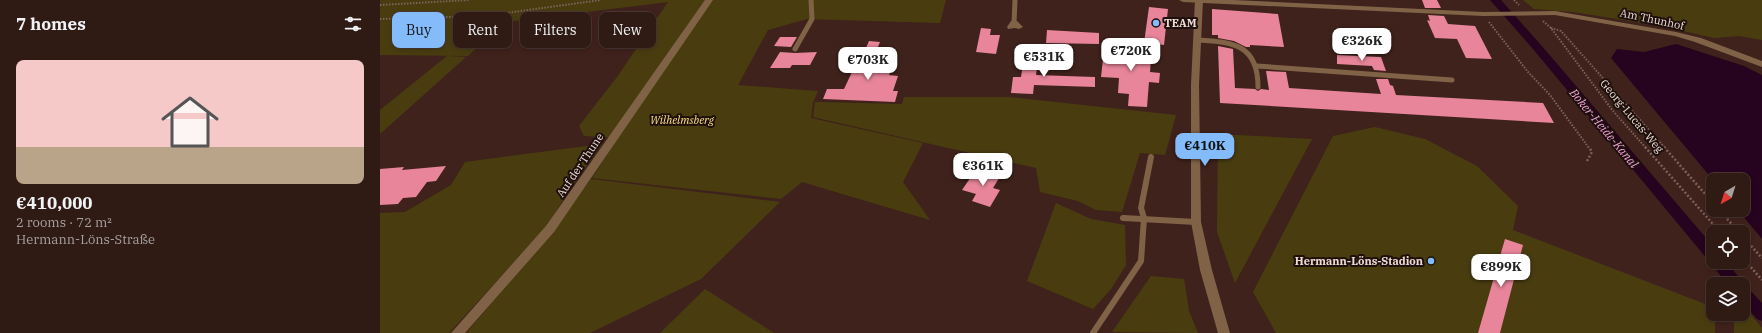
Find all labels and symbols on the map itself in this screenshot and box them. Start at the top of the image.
street label: Am Thunhof [1619,5,1687,33]
place label: TEAM [1164,16,1197,30]
marker: TEAM [1151,18,1161,28]
pin: €326K [1334,28,1390,62]
pin: €720K [1103,38,1159,72]
pin: €531K [1016,44,1072,78]
pin: €703K [840,47,896,81]
street label: Georg-Lucas-Weg [1597,76,1667,156]
water label: Boker-Heide-Kanal [1566,84,1642,171]
park label: Wilhelmsberg [650,113,715,127]
street label: Auf der Thune [553,130,607,200]
pin: €410K [1177,133,1233,167]
pin: €361K [955,153,1011,187]
north arrow [1706,173,1750,217]
place label: Hermann-Löns-Stadion [1295,254,1423,268]
pin: €899K [1473,254,1529,288]
marker: Hermann-Löns-Stadion [1426,256,1436,266]

